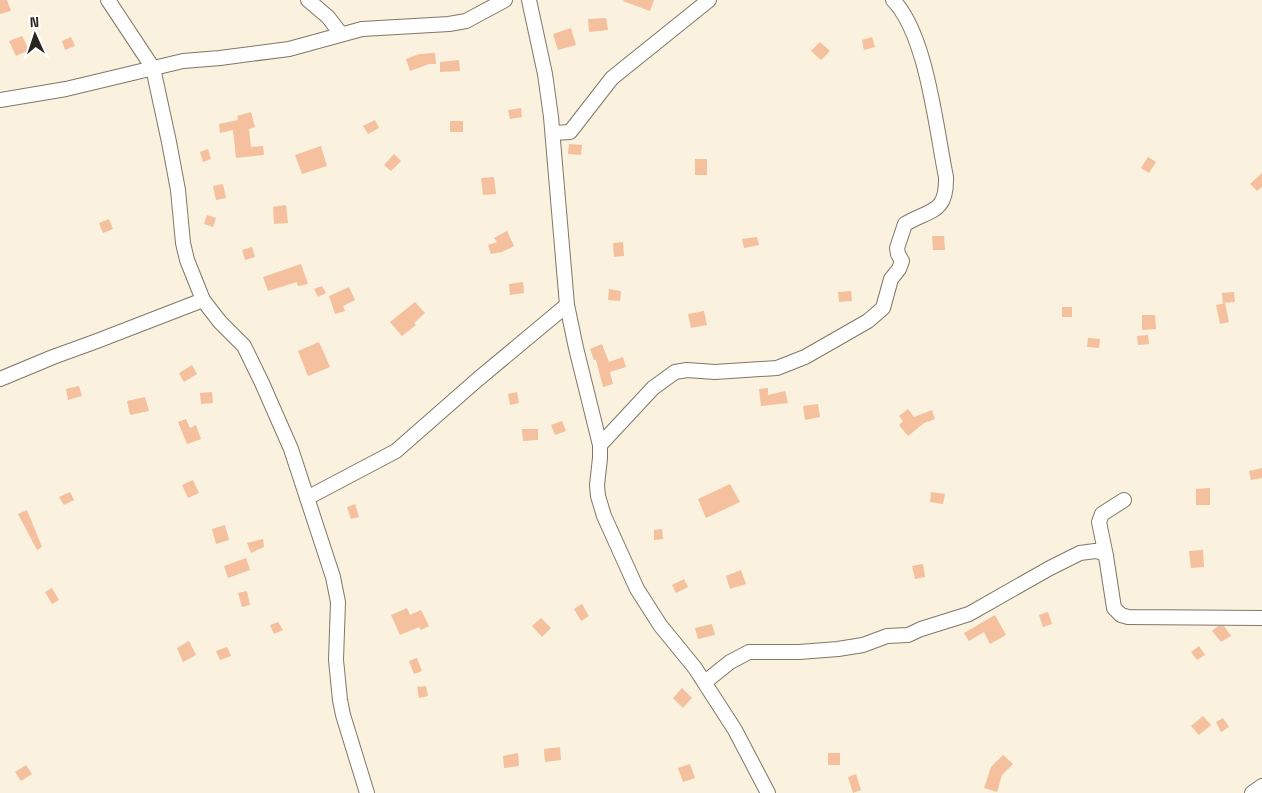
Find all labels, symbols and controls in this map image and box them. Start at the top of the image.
north arrow [10,10,60,60]
text: N [29,13,39,31]

